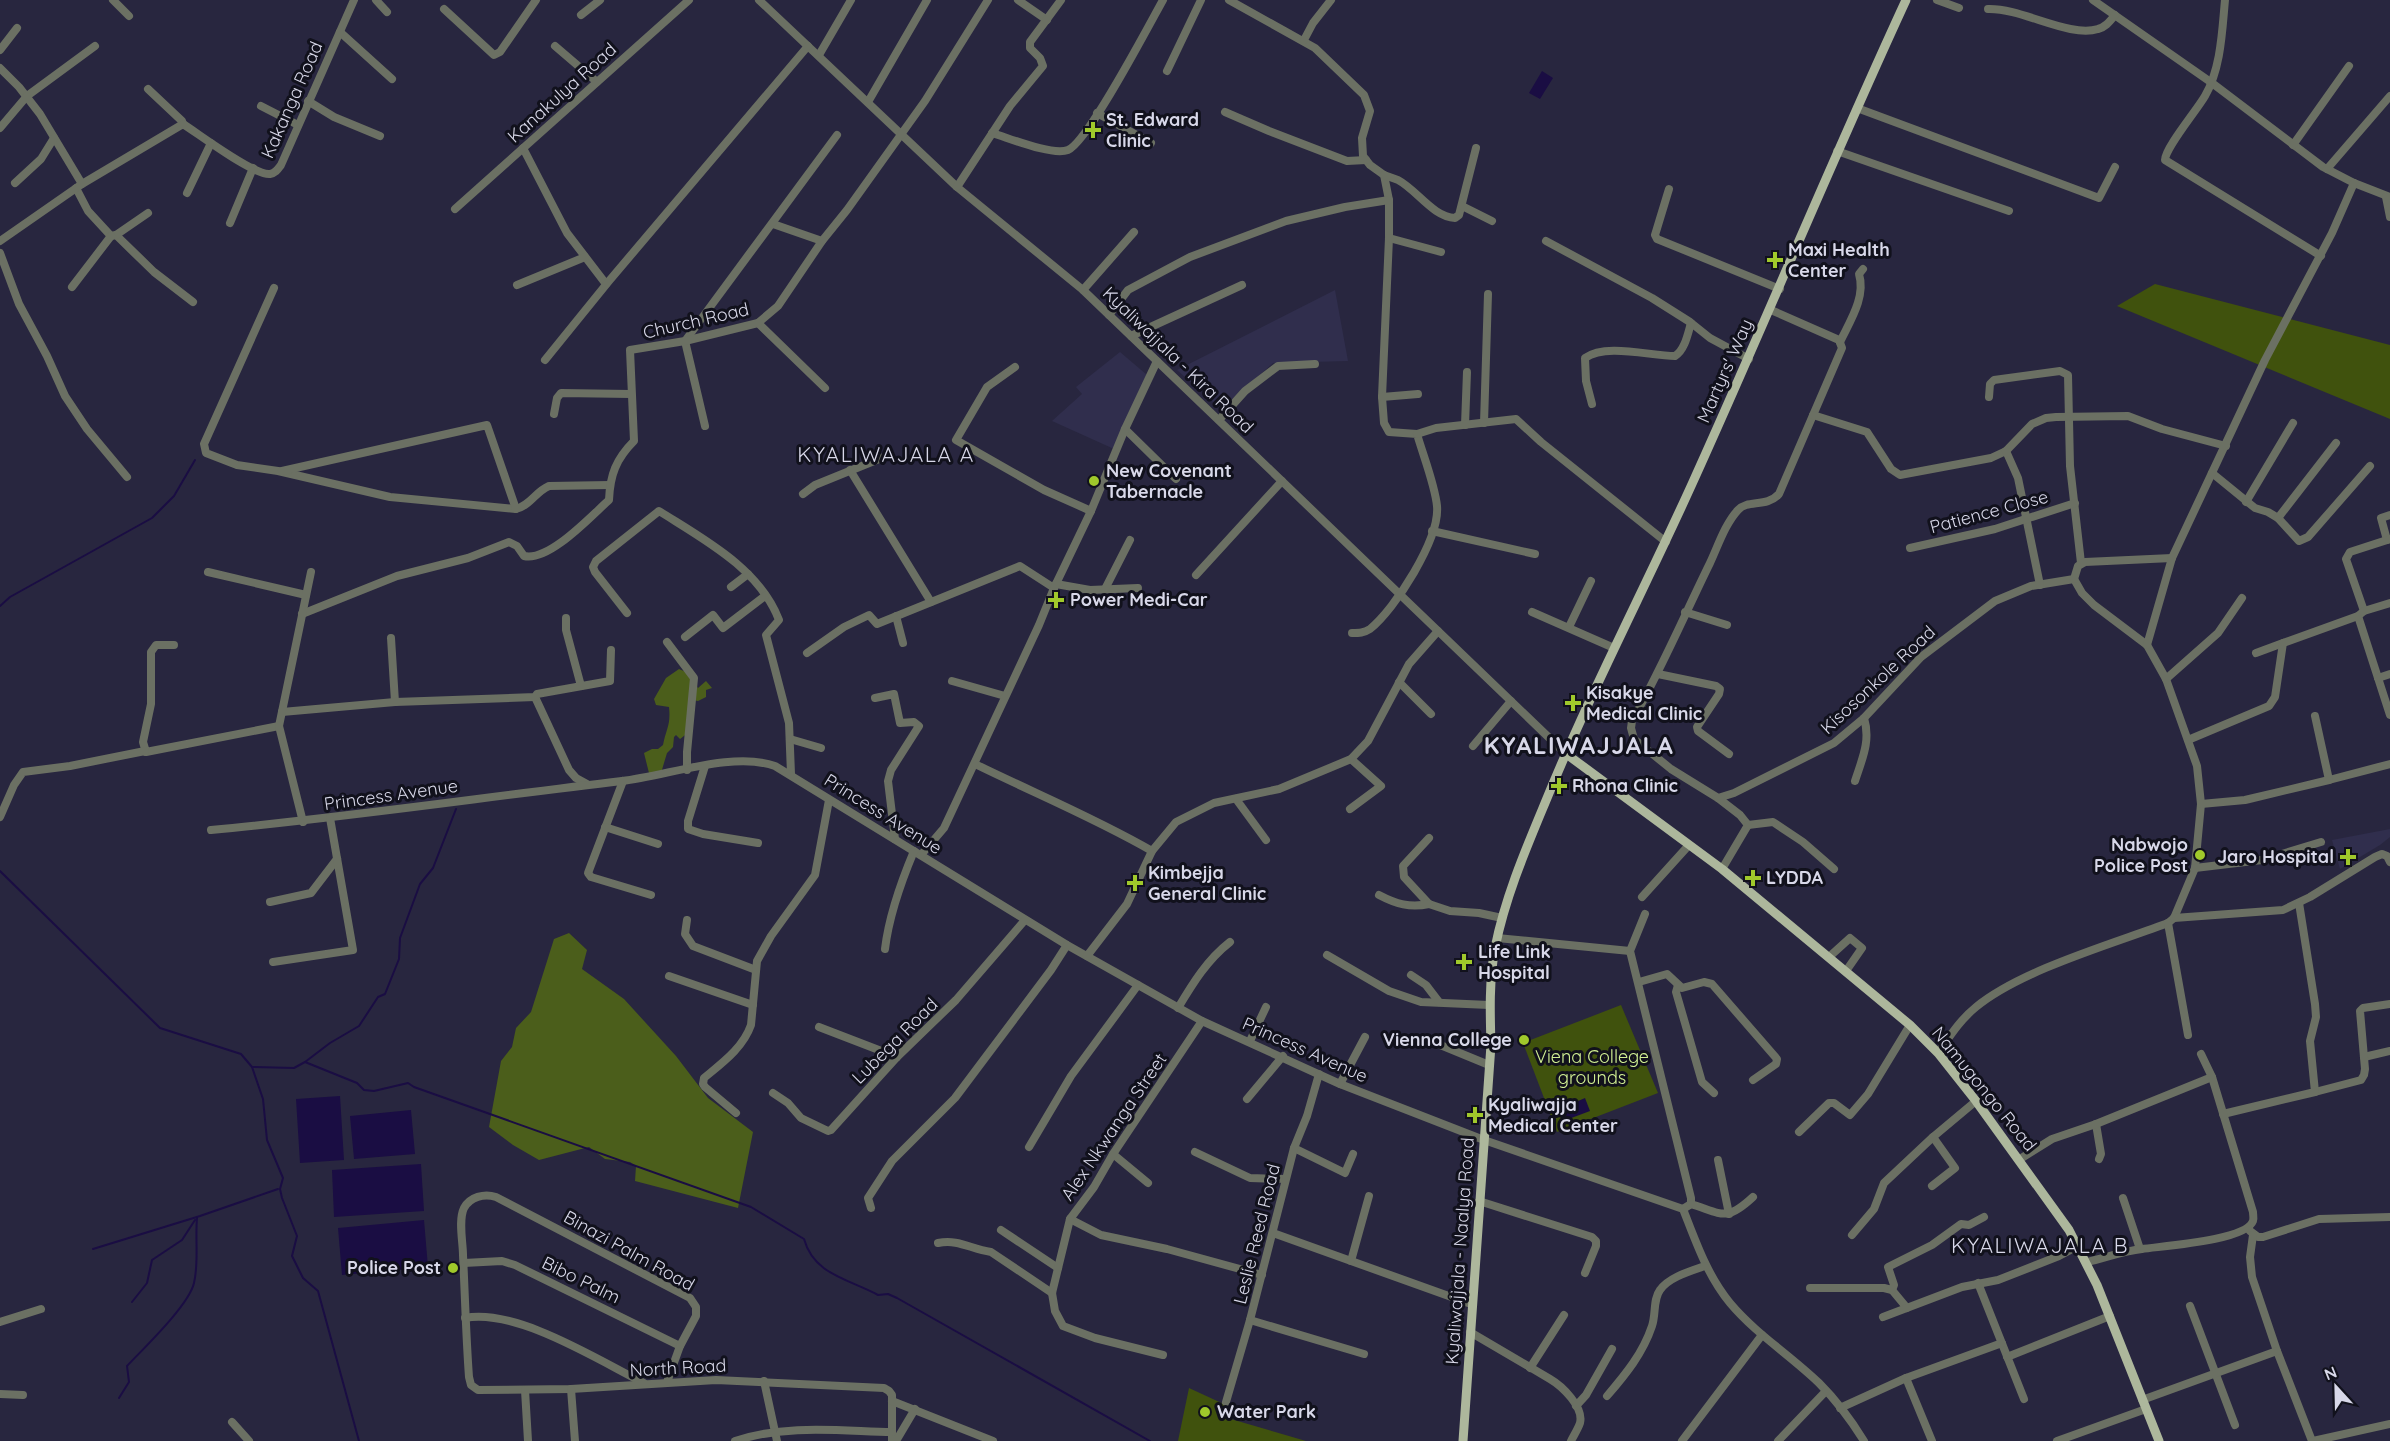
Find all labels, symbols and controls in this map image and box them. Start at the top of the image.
street label: Kakanga Road [256,38,328,162]
street label: Kanakulya Road [502,38,621,148]
place label: St. Edward Clinic [1106,108,1199,152]
marker: St. Edward Clinic [1084,121,1102,139]
place label: Maxi Health Center [1788,238,1890,282]
marker: Maxi Health Center [1766,251,1784,269]
street label: Kyaliwajjala - Kira Road [1098,281,1259,438]
street label: Church Road [641,297,751,344]
street label: Martyrs' Way [1691,315,1758,426]
district label: KYALIWAJALA A [797,441,975,467]
place label: New Covenant Tabernacle [1106,459,1232,503]
marker: New Covenant Tabernacle [1087,474,1101,488]
street label: Patience Close [1927,485,2051,538]
place label: Power Medi-Car [1070,588,1208,611]
marker: Power Medi-Car [1047,591,1065,609]
street label: Kisosonkole Road [1815,620,1940,739]
place label: Kisakye Medical Clinic [1586,681,1702,725]
marker: Kisakye Medical Clinic [1564,694,1582,712]
district label: KYALIWAJJALA [1484,730,1674,760]
street label: Princess Avenue [820,768,947,859]
street label: Princess Avenue [323,774,459,815]
place label: Rhona Clinic [1572,774,1678,797]
marker: Rhona Clinic [1550,777,1568,795]
place label: Nabwojo Police Post [2094,833,2188,877]
place label: Jaro Hospital [2217,845,2334,868]
marker: Nabwojo Police Post [2193,848,2207,862]
marker: Jaro Hospital [2339,848,2357,866]
place label: Kimbejja General Clinic [1148,861,1266,905]
place label: LYDDA [1766,866,1823,889]
marker: LYDDA [1744,869,1762,887]
marker: Kimbejja General Clinic [1126,874,1144,892]
place label: Life Link Hospital [1478,940,1551,984]
marker: Life Link Hospital [1455,953,1473,971]
street label: Lubega Road [847,993,943,1089]
street label: Princess Avenue [1239,1012,1371,1087]
street label: Namugongo Road [1927,1022,2042,1156]
place label: Vienna College [1383,1028,1512,1051]
marker: Vienna College [1517,1033,1531,1047]
park label: Viena College grounds [1535,1045,1649,1089]
street label: Alex Nkwanga Street [1056,1049,1172,1205]
place label: Kyaliwajja Medical Center [1488,1093,1618,1137]
marker: Kyaliwajja Medical Center [1466,1106,1484,1124]
street label: Kyaliwajjala - Naalya Road [1440,1137,1479,1365]
street label: Leslie Reed Road [1228,1161,1285,1307]
street label: Binazi Palm Road [560,1205,699,1296]
district label: KYALIWAJALA B [1951,1232,2129,1258]
street label: Bibo Palm [538,1251,624,1308]
place label: Police Post [347,1256,441,1279]
marker: Police Post [446,1261,460,1275]
street label: North Road [629,1353,727,1382]
north arrow [2306,1357,2366,1417]
text: N [2321,1362,2340,1385]
place label: Water Park [1217,1400,1316,1423]
marker: Water Park [1198,1405,1212,1419]

